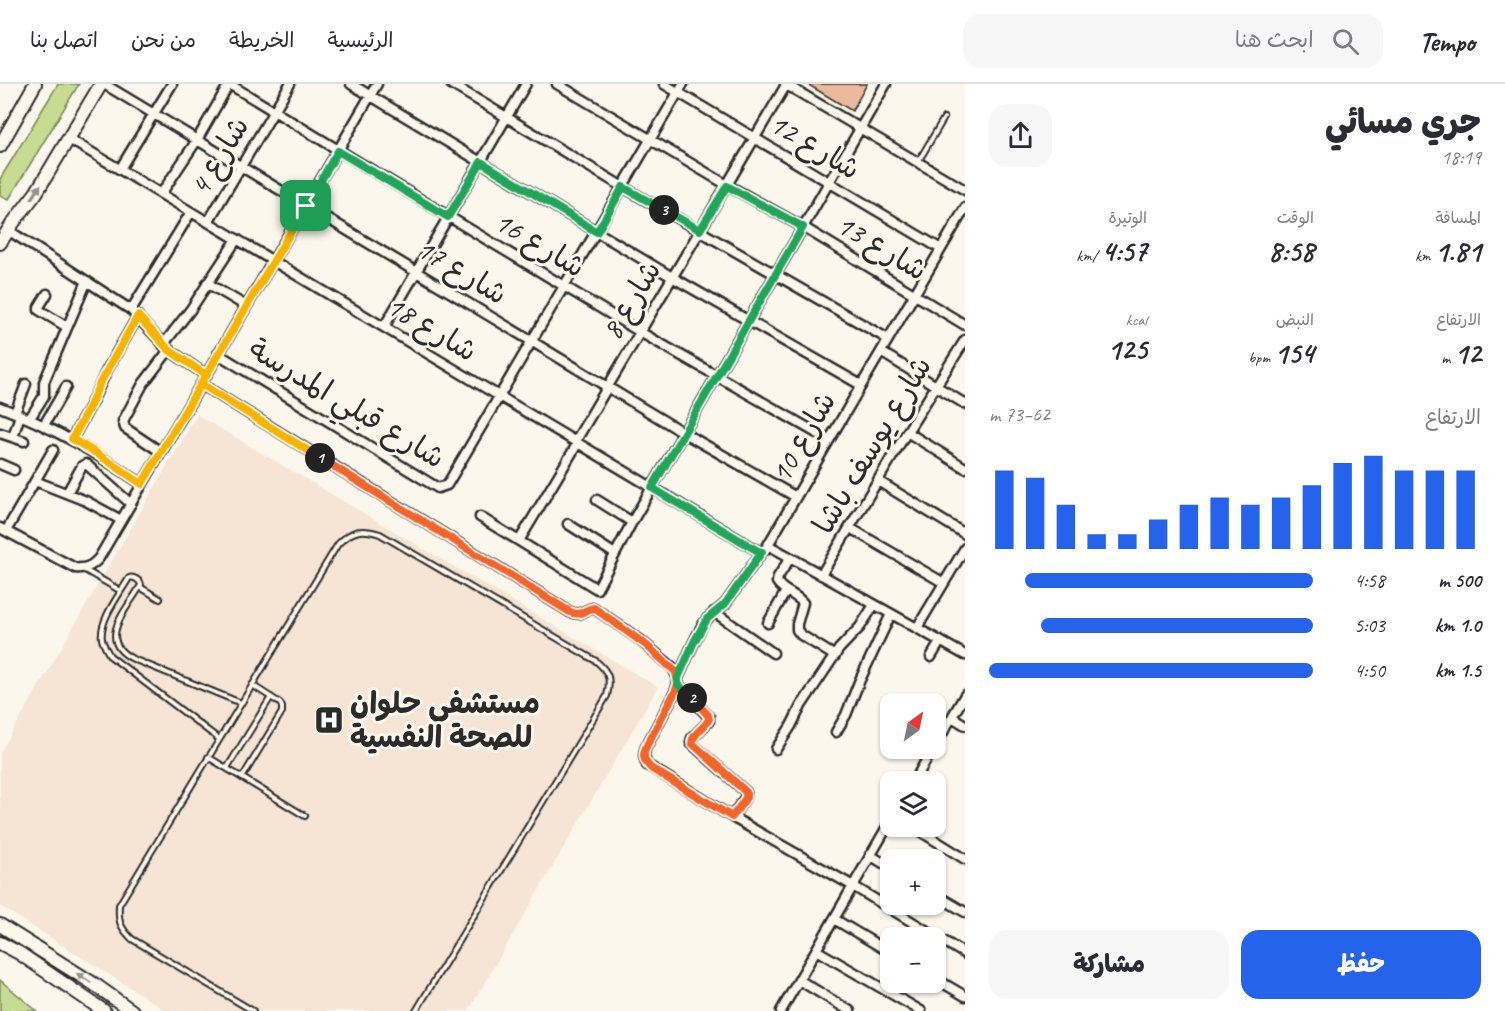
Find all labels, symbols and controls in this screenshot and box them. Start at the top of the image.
search box [963,14,1383,68]
text: Tempo [1419,24,1475,59]
icon: search [1329,25,1362,58]
text: ابحث هنا [1235,26,1314,54]
text: اتصل بنا [30,27,98,53]
text: من نحن [131,27,196,53]
text: الخريطة [229,27,295,53]
text: الرئيسية [328,27,393,53]
text: جري مسائي [1325,101,1481,143]
street label: شارع 12 [762,104,867,190]
button: share [989,104,1052,167]
street label: شارع 4 [181,109,259,204]
text: 18:19 [1441,145,1481,170]
pin [280,180,331,231]
one-way arrow [31,184,42,200]
icon: arrive [289,189,322,222]
pin: 3 [649,195,679,225]
text: 3 [660,200,668,220]
street label: شارع 16 [487,202,592,288]
street label: شارع 13 [829,205,934,291]
text: الوتيرة [1108,208,1147,228]
text: الوقت [1277,208,1314,228]
text: المسافة [1435,208,1481,228]
street label: شارع 17 [409,229,514,315]
text: 4:57 [1101,232,1147,270]
text: 8:58 [1268,232,1314,270]
text: 1.81 [1435,232,1481,270]
text: /km [1076,246,1101,266]
text: km [1415,246,1435,266]
street label: شارع 8 [593,253,671,348]
street label: شارع 18 [379,286,484,372]
text: kcal [1126,310,1147,330]
text: النبض [1276,310,1314,330]
text: الارتفاع [1436,310,1481,330]
street label: شارع قبلي المدرسة [238,329,452,483]
text: 125 [1107,330,1147,368]
text: 154 [1274,334,1314,372]
text: 12 [1454,334,1481,372]
text: bpm [1248,348,1274,368]
text: m [1441,348,1454,368]
street label: شارع يوسف باشا [804,349,942,542]
street label: شارع 10 [762,385,846,490]
text: 62–73 m [989,402,1050,427]
text: الارتفاع [1425,405,1481,430]
pin: 1 [305,443,335,473]
text: 1 [316,448,324,468]
text: 4:58 [1354,568,1385,593]
text: 500 m [1438,568,1481,593]
text: 5:03 [1354,613,1385,638]
text: 1.0 km [1434,613,1481,638]
text: 4:50 [1354,658,1385,683]
text: 1.5 km [1435,658,1481,683]
pin: 2 [677,683,707,713]
place label: مستشفي حلوان للصحة النفسية [350,684,540,756]
text: 2 [688,688,696,708]
north arrow [880,693,946,759]
map controls [880,693,946,993]
hospital icon: مستشفي حلوان للصحة النفسية [313,704,345,736]
button: layers [880,771,946,837]
button: + [880,849,946,915]
button: − [880,927,946,993]
button: مشاركة [989,930,1229,999]
button: حفظ [1241,930,1481,999]
one-way arrow [76,972,92,983]

